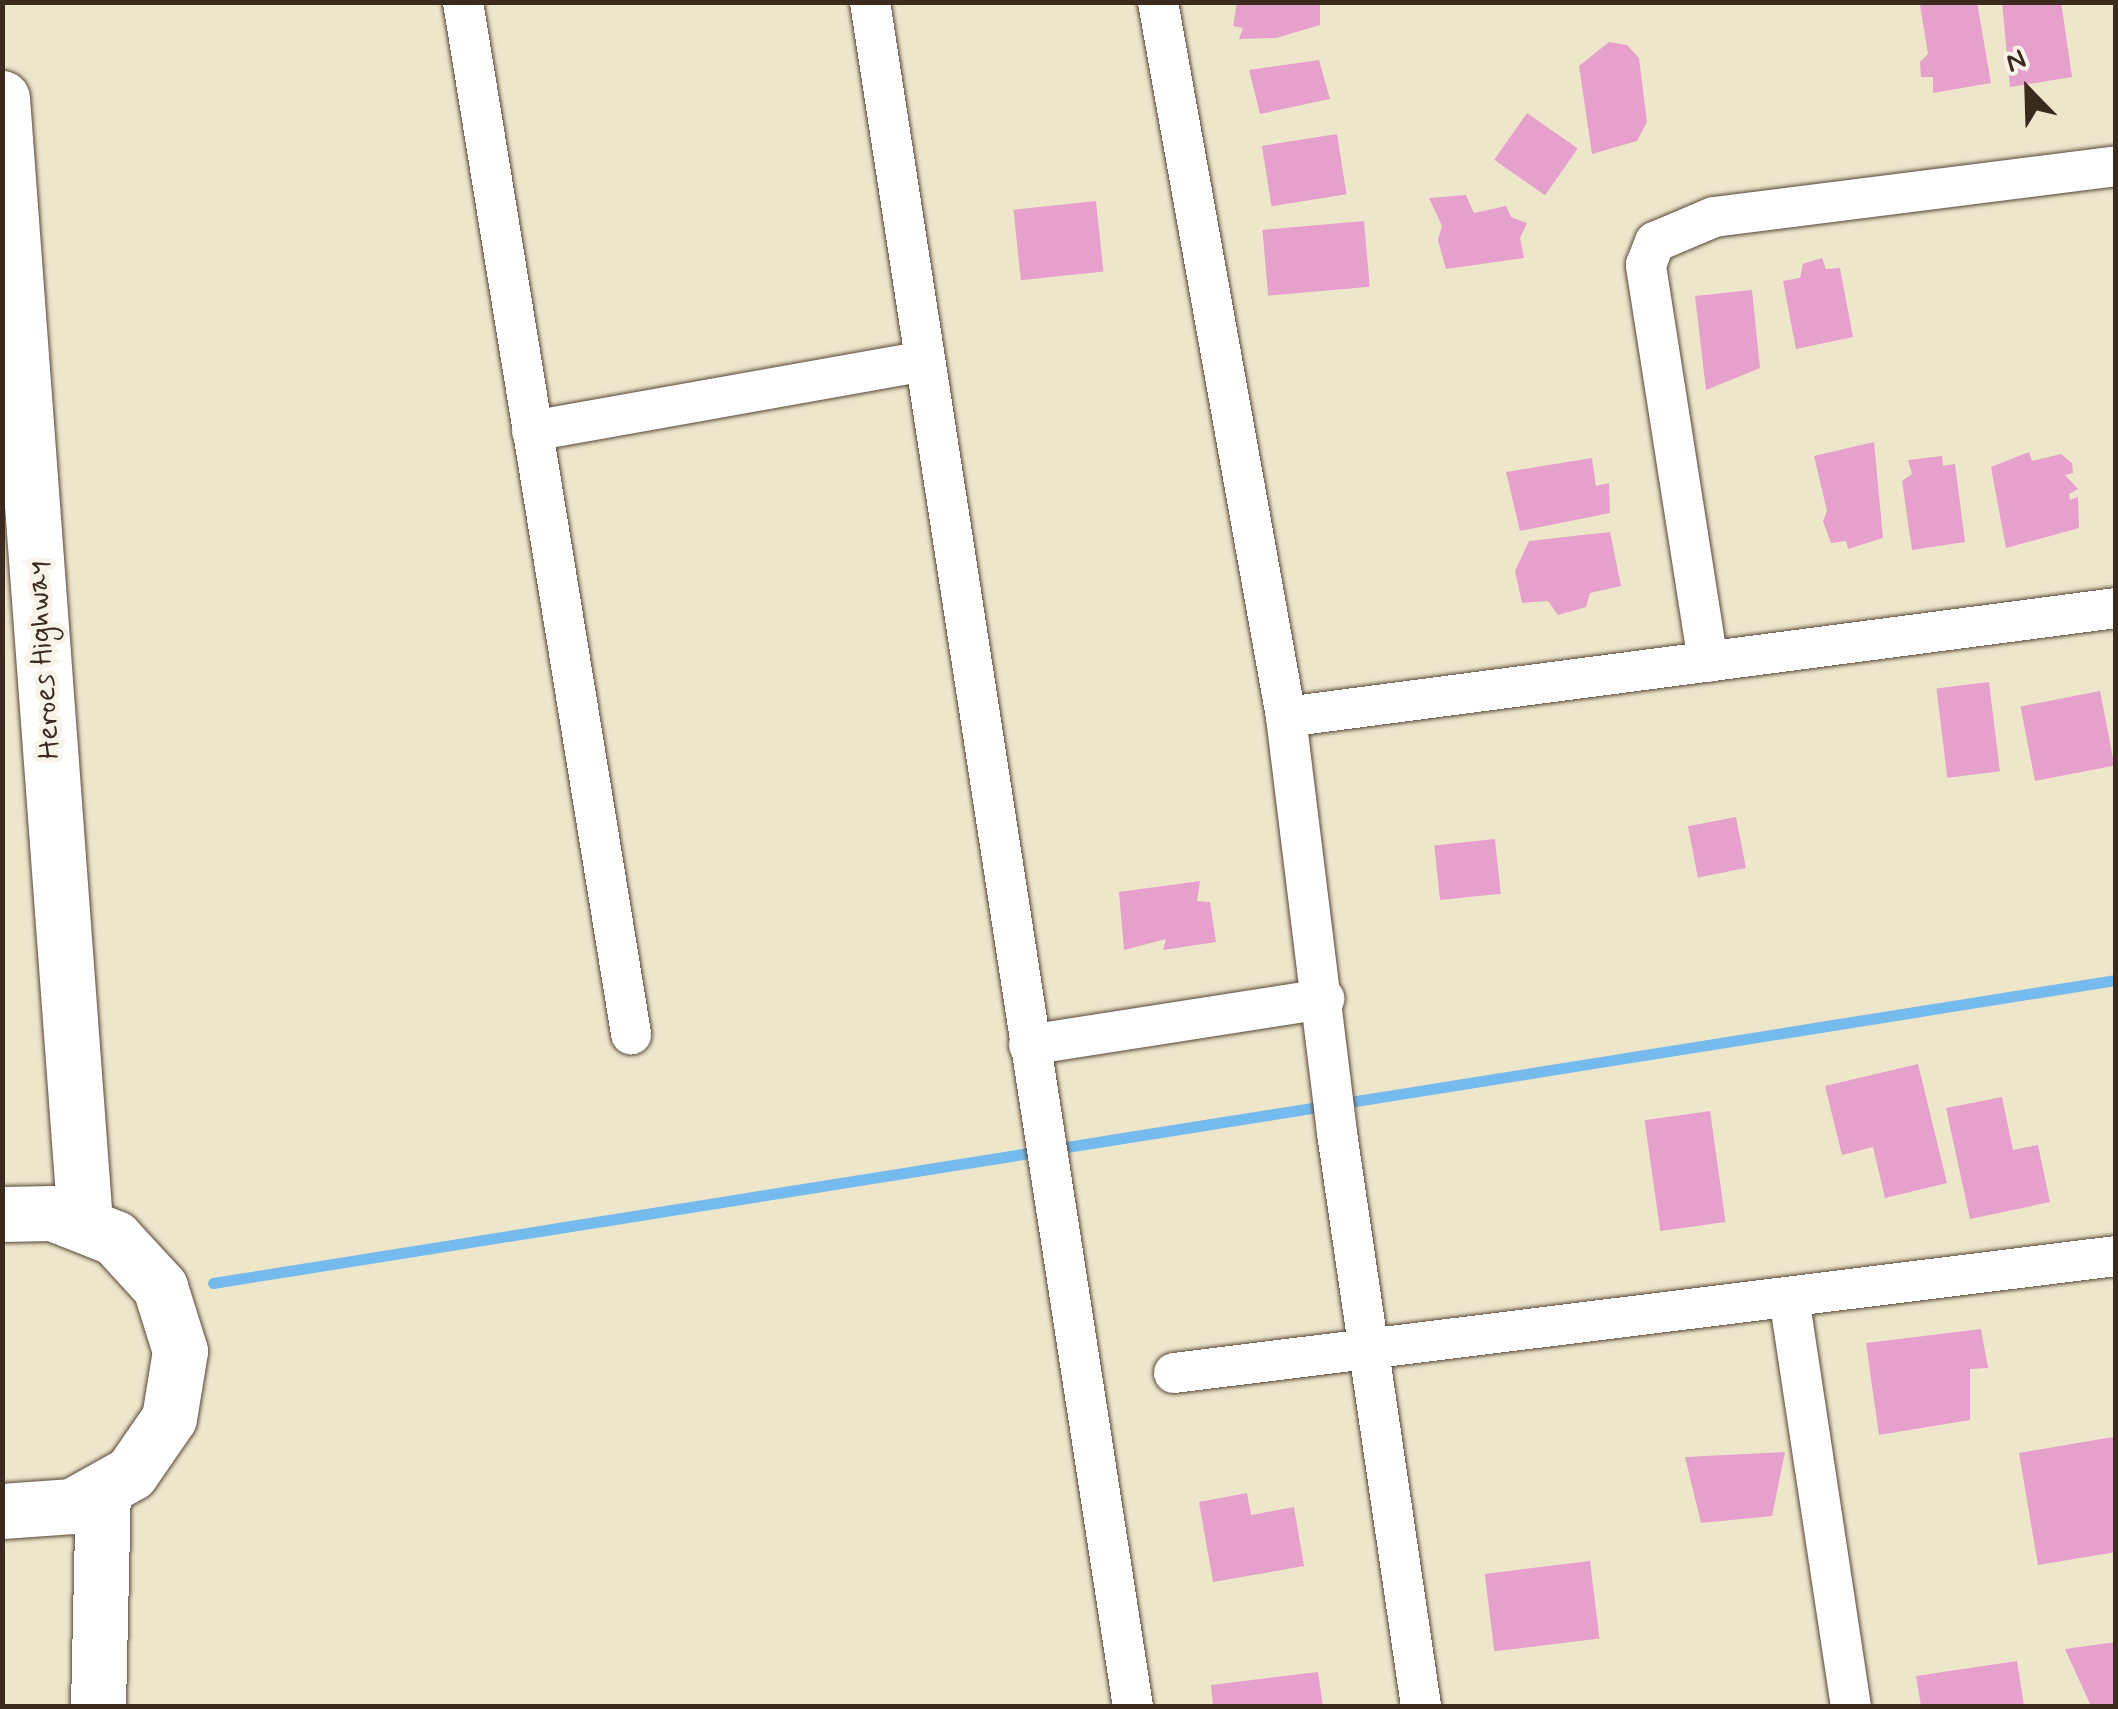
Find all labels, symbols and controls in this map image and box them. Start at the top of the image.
north arrow [1978,40,2078,140]
text: N [2000,41,2032,83]
street label: Heroes Highway [19,560,69,760]

